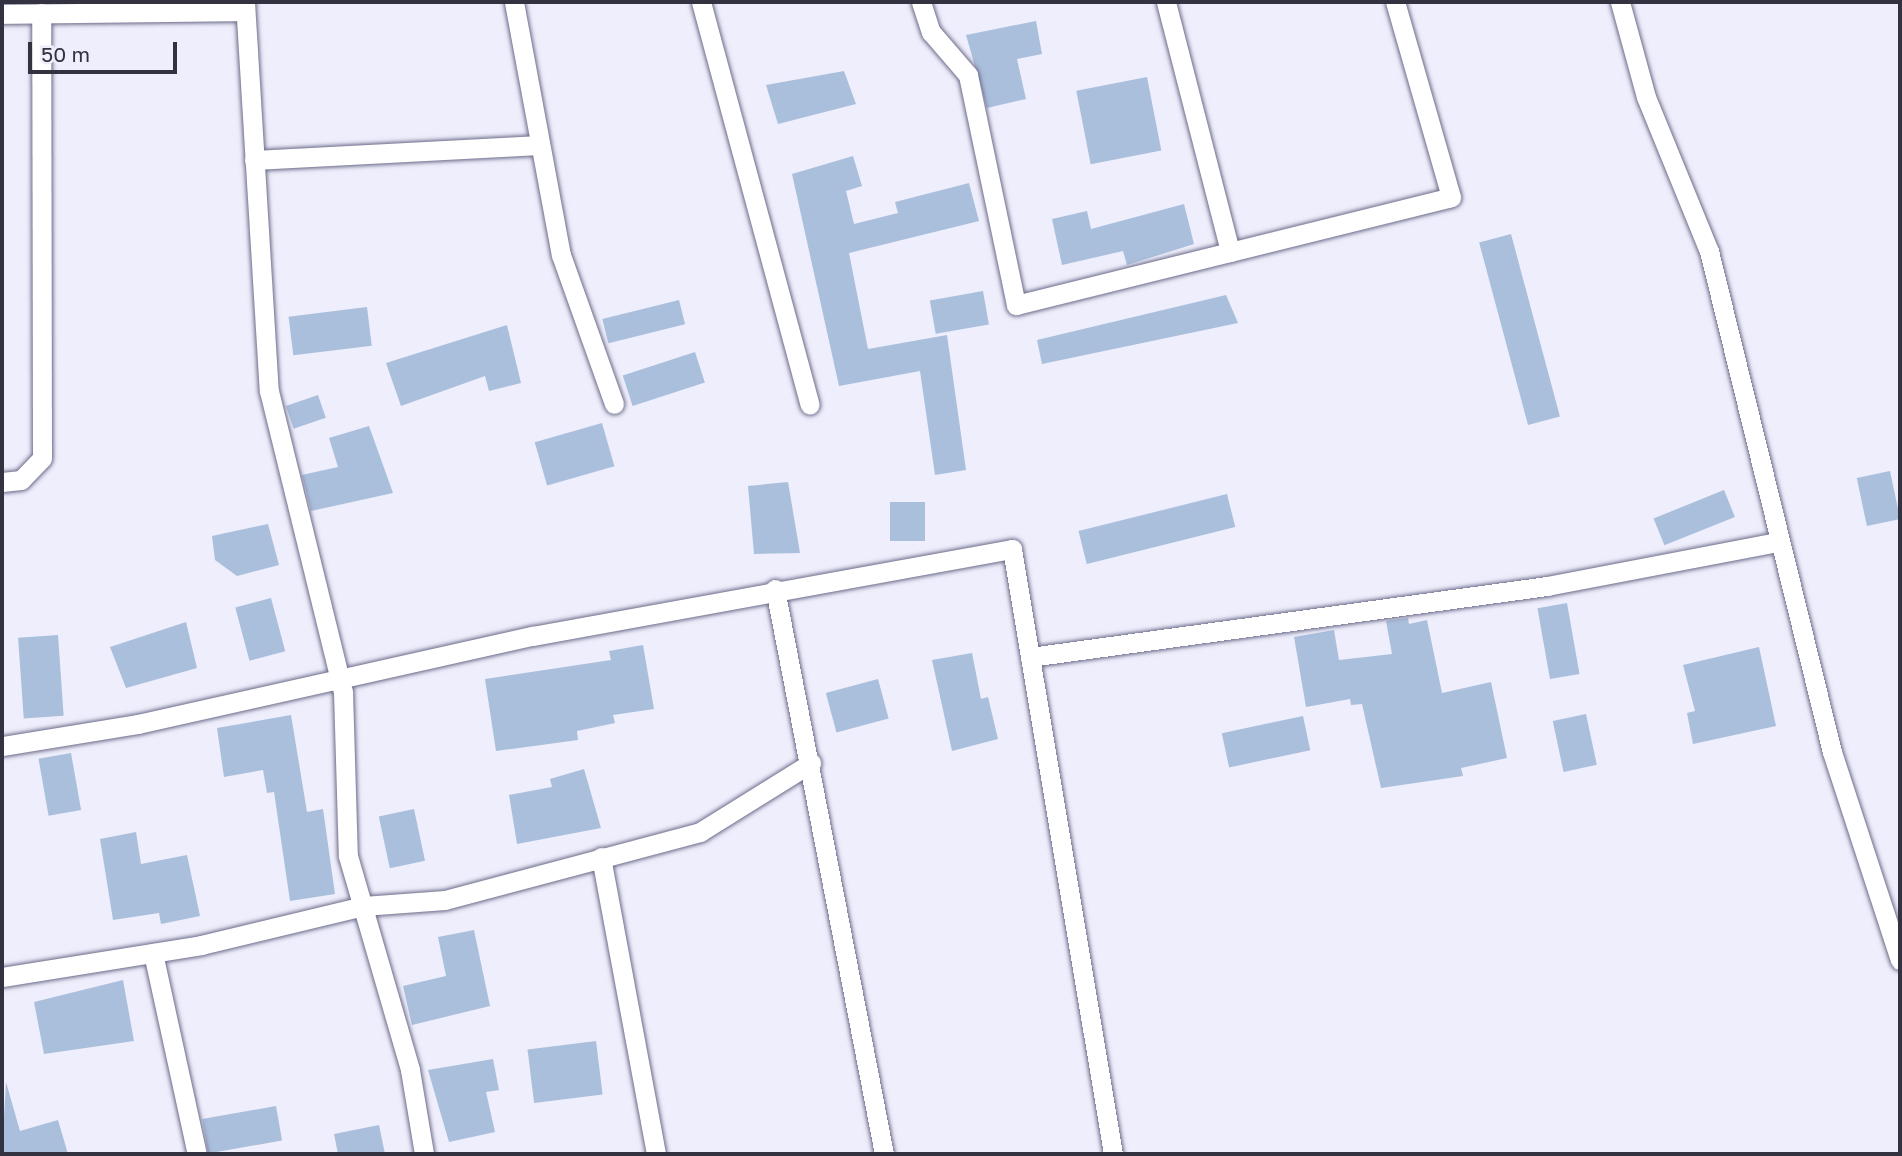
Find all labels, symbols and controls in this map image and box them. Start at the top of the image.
scale bar [32,28,180,72]
text: 50 m [41,41,90,67]

